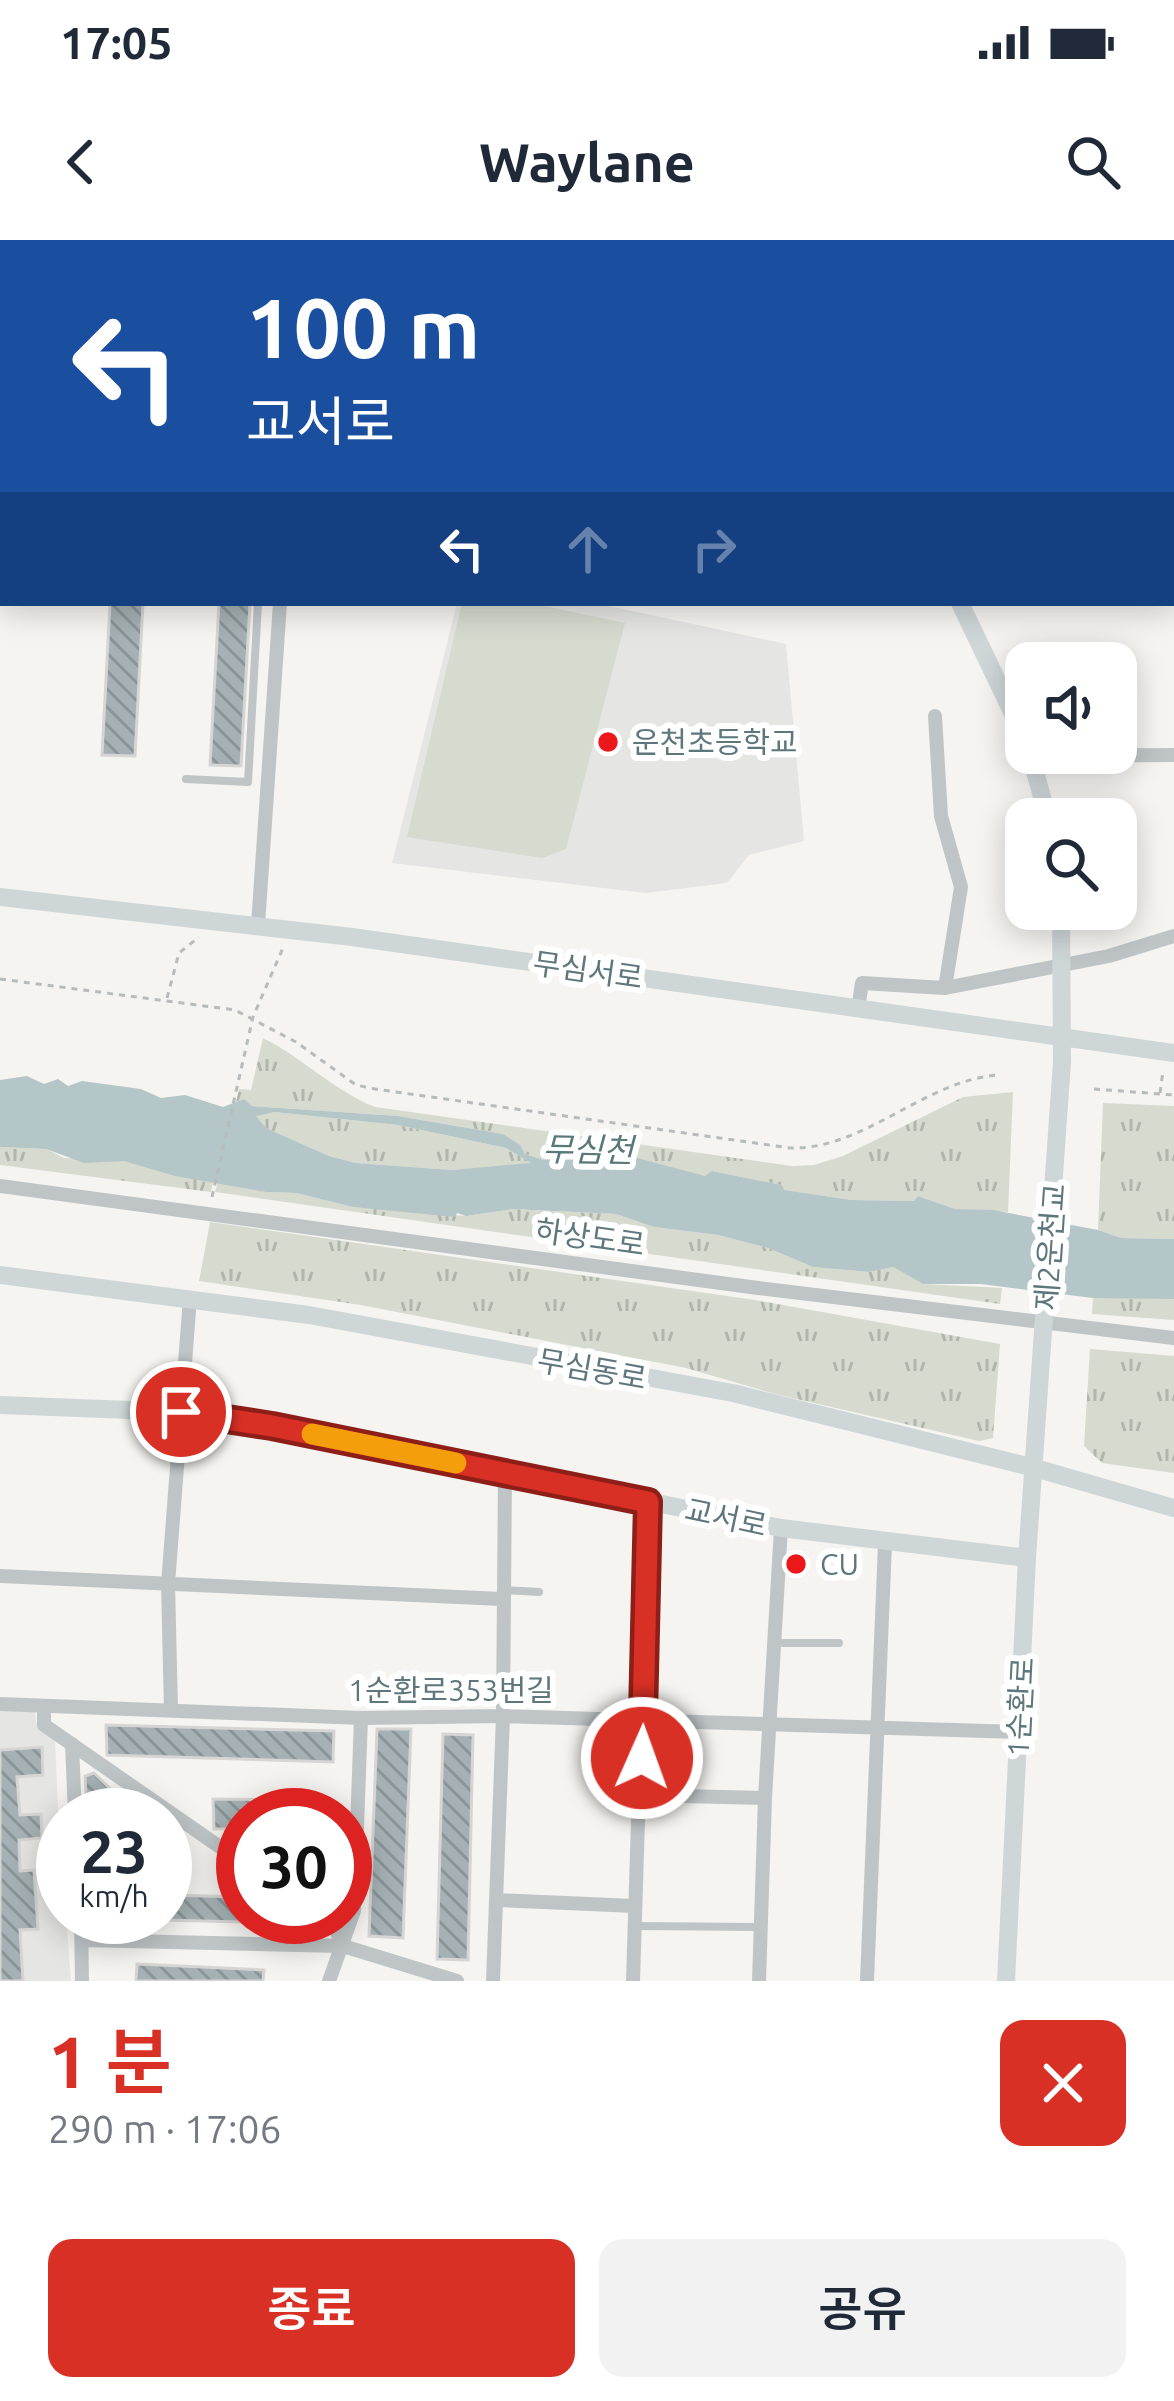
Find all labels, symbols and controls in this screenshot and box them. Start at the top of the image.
text: 17:05 [60,17,173,68]
icon: back [48,129,114,195]
icon: search [1060,129,1126,195]
text: Waylane [479,132,695,192]
text: 100 m [246,280,480,374]
icon: left [48,288,204,444]
text: 교서로 [246,391,395,451]
icon: left [429,516,495,582]
icon: ahead [555,516,621,582]
icon: right [681,516,747,582]
map controls [1005,642,1137,930]
button: sound [1005,642,1137,774]
place label: 운천초등학교 [632,725,798,759]
marker: 운천초등학교 [595,729,621,755]
button: search [1005,798,1137,930]
street label: 무심서로 [531,945,645,995]
water label: 무심천 [542,1130,637,1168]
street label: 제2운천교 [1029,1182,1071,1312]
street label: 하상도로 [533,1212,647,1262]
street label: 무심동로 [535,1343,649,1395]
pin [130,1361,232,1463]
icon: arrive [148,1379,214,1445]
street label: 교서로 [682,1492,770,1542]
place label: CU [820,1547,859,1581]
marker: CU [783,1551,809,1577]
street label: 1순환로 [1000,1656,1040,1758]
street label: 1순환로353번길 [348,1673,554,1707]
position arrow [579,1695,705,1821]
speed limit sign: 30 [216,1788,372,1944]
text: 23 [80,1817,148,1884]
text: km/h [79,1879,149,1913]
button: close [1000,2020,1126,2146]
text: 1 분 [48,2021,172,2102]
text: 290 m · 17:06 [48,2107,282,2150]
button: 종료 [48,2239,575,2377]
button: 공유 [599,2239,1126,2377]

